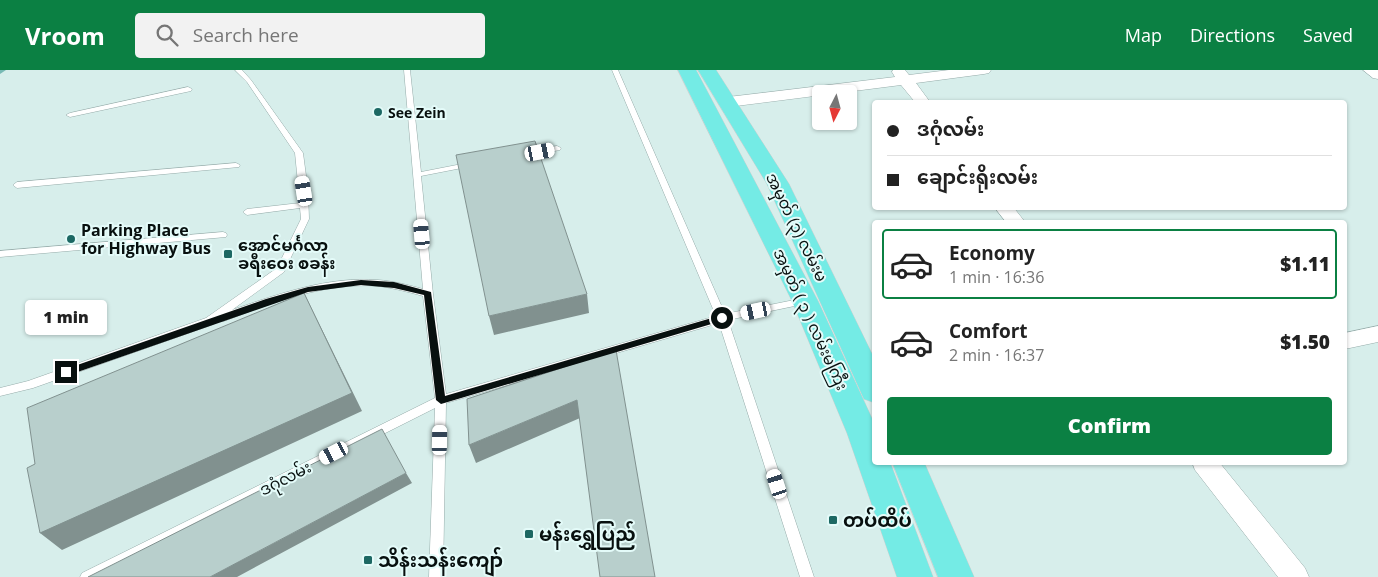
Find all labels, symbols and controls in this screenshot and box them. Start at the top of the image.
search box [135,13,485,58]
text: Vroom [25,19,105,52]
icon: search [153,21,181,49]
text: Search here [193,22,299,48]
text: Map [1125,23,1162,47]
text: Directions [1190,23,1275,47]
text: Saved [1303,23,1353,47]
north arrow [812,85,858,130]
map controls [812,85,857,130]
place label: See Zein [388,103,446,122]
marker: See Zein [372,106,384,118]
text: ဒဂုံလမ်း [917,116,984,142]
car [523,142,556,162]
text: ချောင်းရိုးလမ်း [917,164,1038,190]
street label: အမှတ် (၃) လမ်းမ [757,169,833,287]
car [294,175,313,207]
car [413,218,430,250]
place label: Parking Place for Highway Bus [81,219,211,259]
marker: Parking Place for Highway Bus [65,233,77,245]
place label: အောင်မင်္ဂလာ ခရီးဝေး စခန်း [238,234,336,277]
text: Economy [949,240,1035,266]
icon: car [889,242,934,287]
street label: အမှတ် ( ၃ ) လမ်းမကြီး [765,244,854,395]
marker: အောင်မင်္ဂလာ ခရီးဝေး စခန်း [222,248,234,260]
text: $1.11 [1280,251,1330,277]
text: 1 min · 16:36 [949,266,1044,288]
callout: 1 min [25,300,107,334]
car [739,301,772,321]
text: 1 min [43,306,89,328]
route start [711,307,733,329]
text: Comfort [949,318,1028,344]
icon: car [889,320,934,365]
text: $1.50 [1280,329,1330,355]
text: 2 min · 16:37 [949,344,1044,366]
route end [55,361,77,383]
button: Confirm [887,397,1332,455]
car [432,425,447,455]
car [317,440,350,466]
street label: ဒဂုံလမ်း [255,456,316,504]
car [765,467,788,501]
place label: တပ်ထိပ် [843,507,912,533]
marker: တပ်ထိပ် [827,514,839,526]
place label: မန်းရွှေပြည် [539,521,636,550]
marker: မန်းရွှေပြည် [523,528,535,540]
place label: သိန်းသန်းကျော် [378,547,503,577]
marker: သိန်းသန်းကျော် [362,554,374,566]

